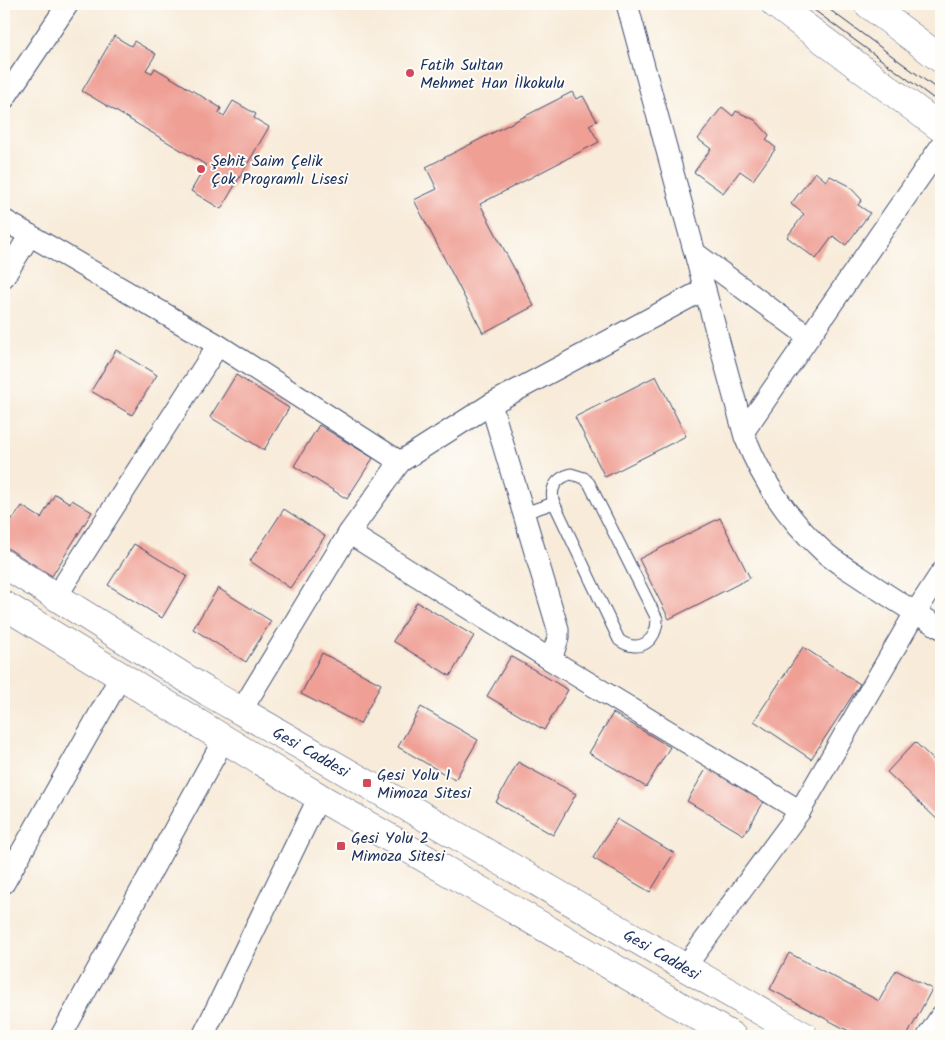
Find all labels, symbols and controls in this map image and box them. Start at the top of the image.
place label: Fatih Sultan Mehmet Han İlkokulu [420,53,565,96]
marker: Fatih Sultan Mehmet Han İlkokulu [404,67,416,79]
place label: Şehit Saim Çelik Çok Programlı Lisesi [211,149,349,192]
marker: Şehit Saim Çelik Çok Programlı Lisesi [195,163,207,175]
street label: Gesi Caddesi [267,721,355,786]
place label: Gesi Yolu 1 Mimoza Sitesi [377,763,472,806]
marker: Gesi Yolu 1 Mimoza Sitesi [361,777,373,789]
place label: Gesi Yolu 2 Mimoza Sitesi [351,826,446,869]
marker: Gesi Yolu 2 Mimoza Sitesi [335,840,347,852]
street label: Gesi Caddesi [618,923,705,988]

